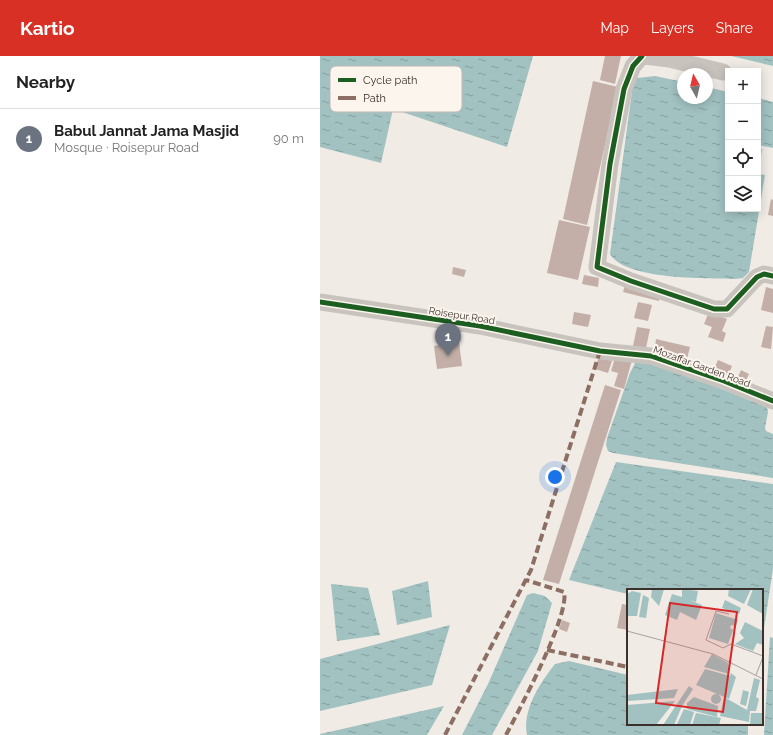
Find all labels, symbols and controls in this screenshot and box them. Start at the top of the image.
text: Kartio [20,17,75,39]
text: Map [601,20,629,36]
text: Layers [651,20,694,36]
text: Share [716,20,753,36]
legend [330,66,462,112]
north arrow [677,68,713,104]
map controls [725,68,761,212]
button: + [725,68,761,104]
text: Nearby [16,72,75,92]
text: Cycle path [363,74,417,87]
text: Path [363,92,386,105]
button: − [725,104,761,140]
text: Babul Jannat Jama Masjid [54,122,239,140]
text: 1 [26,131,32,146]
text: 90 m [273,131,304,146]
text: Mosque · Roisepur Road [54,140,199,155]
button: locate [725,140,761,176]
button: layers [725,176,761,212]
street label: Roisepur Road [428,305,496,326]
pin: 1 [435,323,461,356]
street label: Mozaffar Garden Road [652,344,752,389]
your location [545,467,565,487]
inset map [627,589,763,725]

